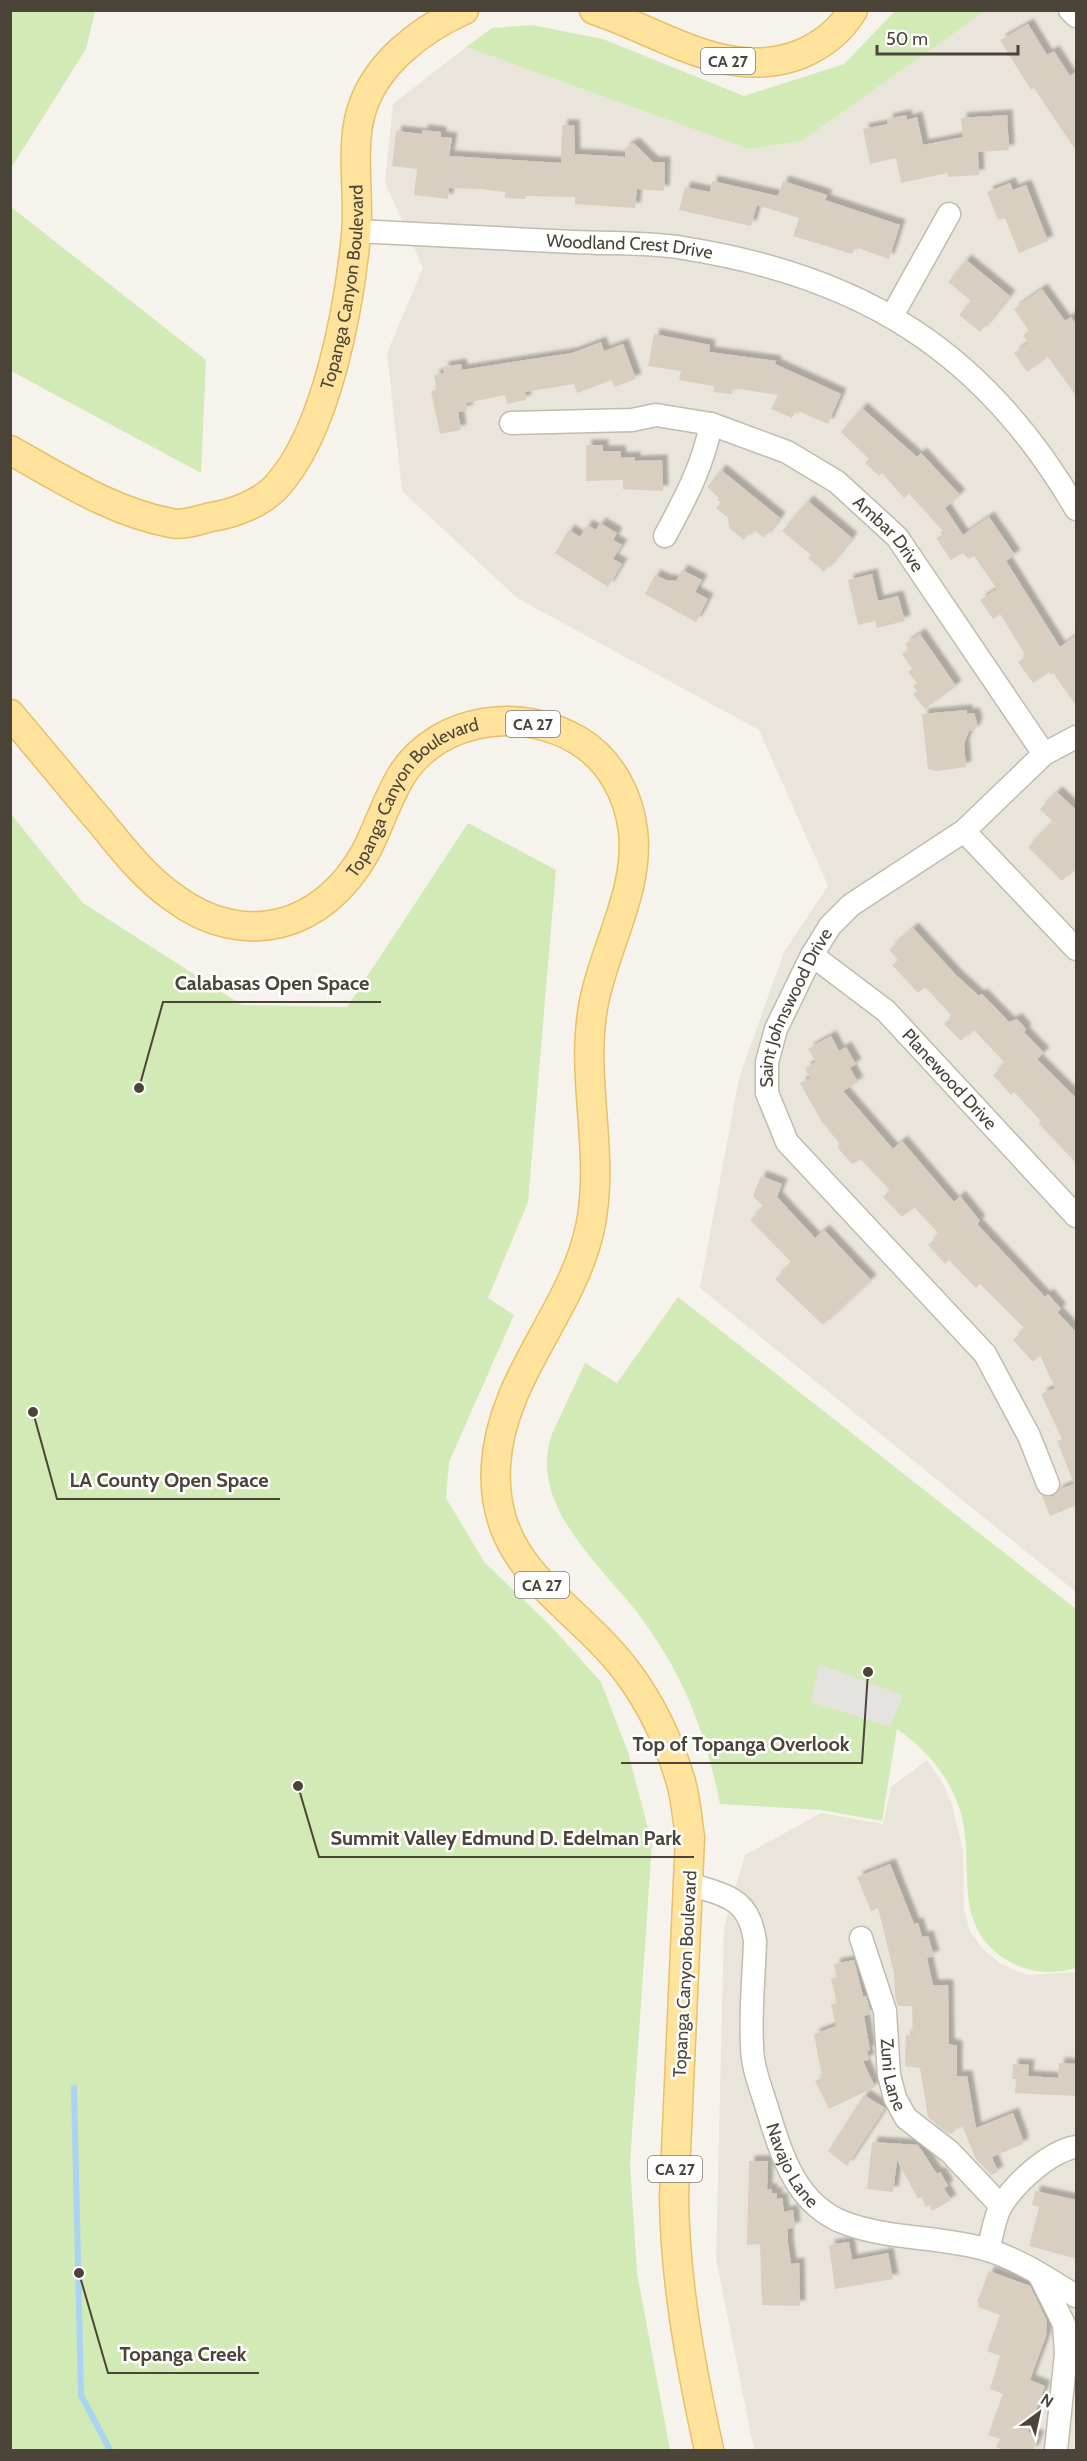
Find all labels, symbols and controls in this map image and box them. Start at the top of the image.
scale bar [877,18,1018,56]
text: 50 m [886,28,928,50]
road number: CA 27 [701,48,755,74]
street label: Topanga Canyon Boulevard [316,184,368,392]
street label: Woodland Crest Drive [546,230,715,264]
street label: Ambar Drive [848,491,928,576]
road number: CA 27 [506,711,560,737]
street label: Topanga Canyon Boulevard [342,713,481,882]
street label: Saint Johnswood Drive [756,924,837,1088]
callout: Calabasas Open Space [163,964,381,1002]
text: Calabasas Open Space [175,971,369,995]
street label: Planewood Drive [897,1024,1001,1134]
callout: LA County Open Space [57,1461,280,1499]
text: LA County Open Space [70,1468,269,1492]
road number: CA 27 [515,1572,569,1598]
callout: Top of Topanga Overlook [621,1725,862,1763]
text: Top of Topanga Overlook [633,1732,850,1756]
callout: Summit Valley Edmund D. Edelman Park [319,1819,694,1857]
text: Summit Valley Edmund D. Edelman Park [331,1826,682,1850]
street label: Topanga Canyon Boulevard [669,1870,701,2078]
street label: Zuni Lane [876,2038,911,2115]
street label: Navajo Lane [761,2120,823,2213]
road number: CA 27 [648,2156,702,2182]
callout: Topanga Creek [108,2335,259,2373]
text: Topanga Creek [120,2342,247,2366]
north arrow [1009,2383,1069,2443]
text: N [1037,2390,1057,2412]

